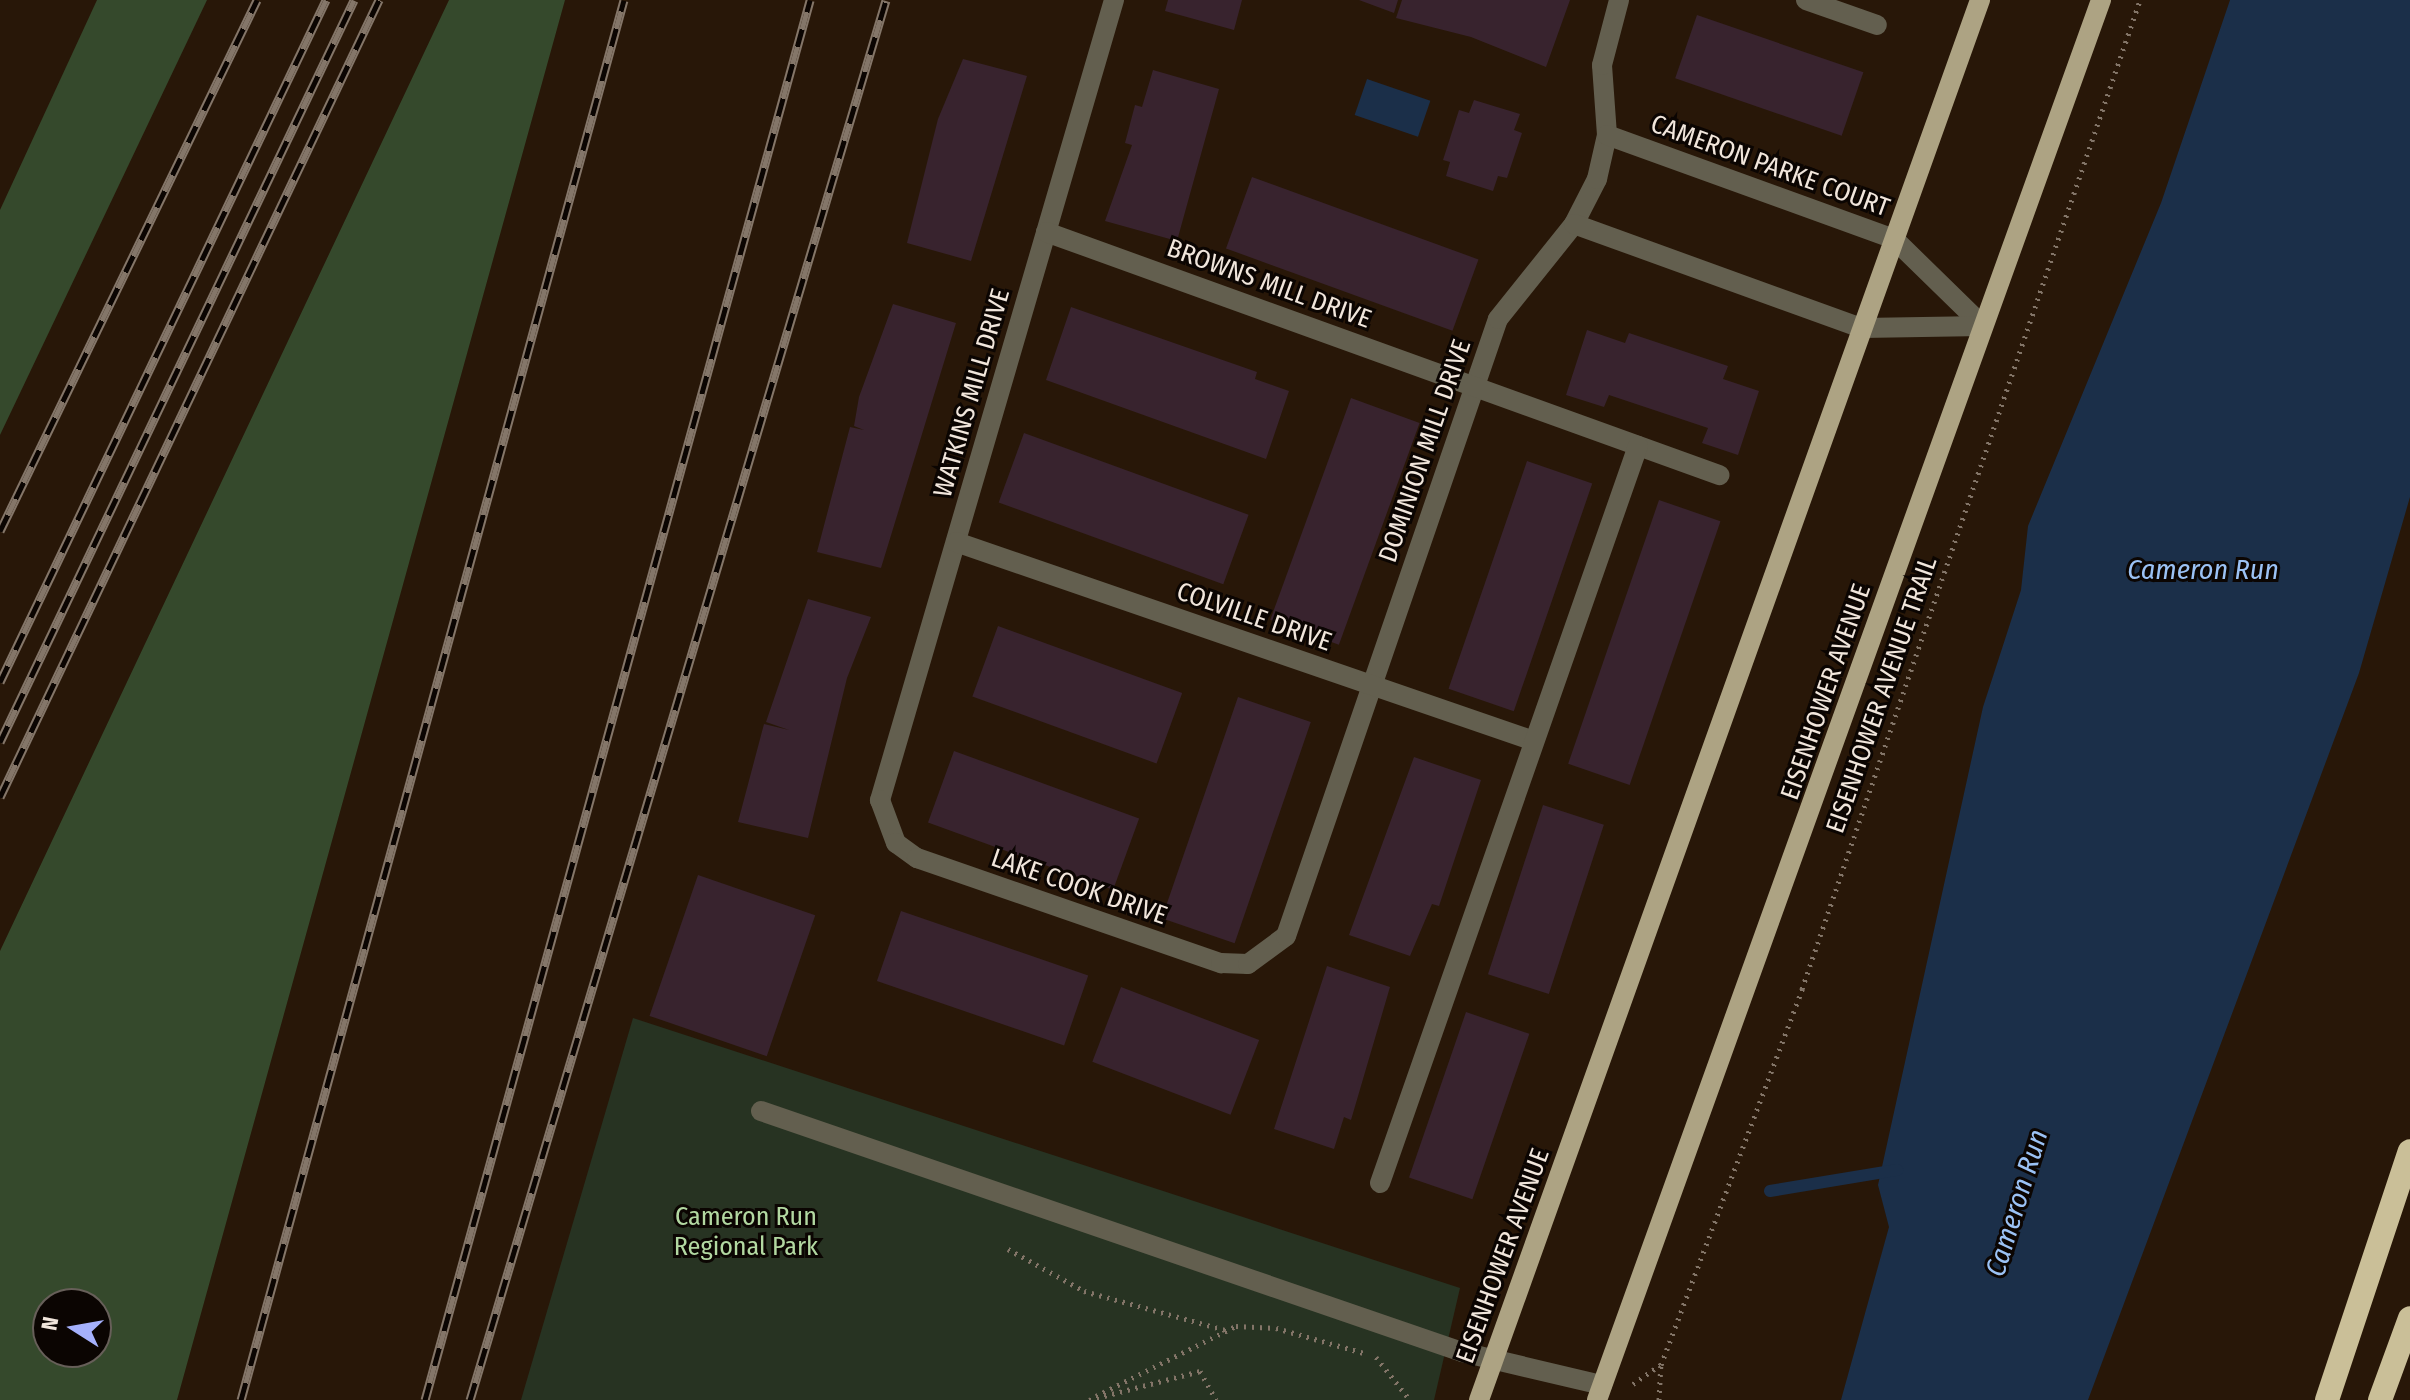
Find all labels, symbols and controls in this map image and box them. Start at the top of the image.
street label: CAMERON PARKE COURT [1646,108,1894,224]
street label: BROWNS MILL DRIVE [1163,233,1375,335]
street label: WATKINS MILL DRIVE [927,285,1017,501]
street label: DOMINION MILL DRIVE [1372,336,1478,566]
street label: EISENHOWER AVENUE TRAIL [1820,553,1944,837]
water label: Cameron Run [2127,553,2279,587]
street label: COLVILLE DRIVE [1173,576,1335,658]
street label: EISENHOWER AVENUE [1774,580,1878,804]
street label: LAKE COOK DRIVE [987,842,1171,932]
water label: Cameron Run [1979,1126,2055,1280]
street label: EISENHOWER AVENUE [1450,1145,1556,1367]
park label: Cameron Run Regional Park [674,1201,818,1262]
north arrow [32,1288,112,1368]
text: N [35,1315,64,1333]

